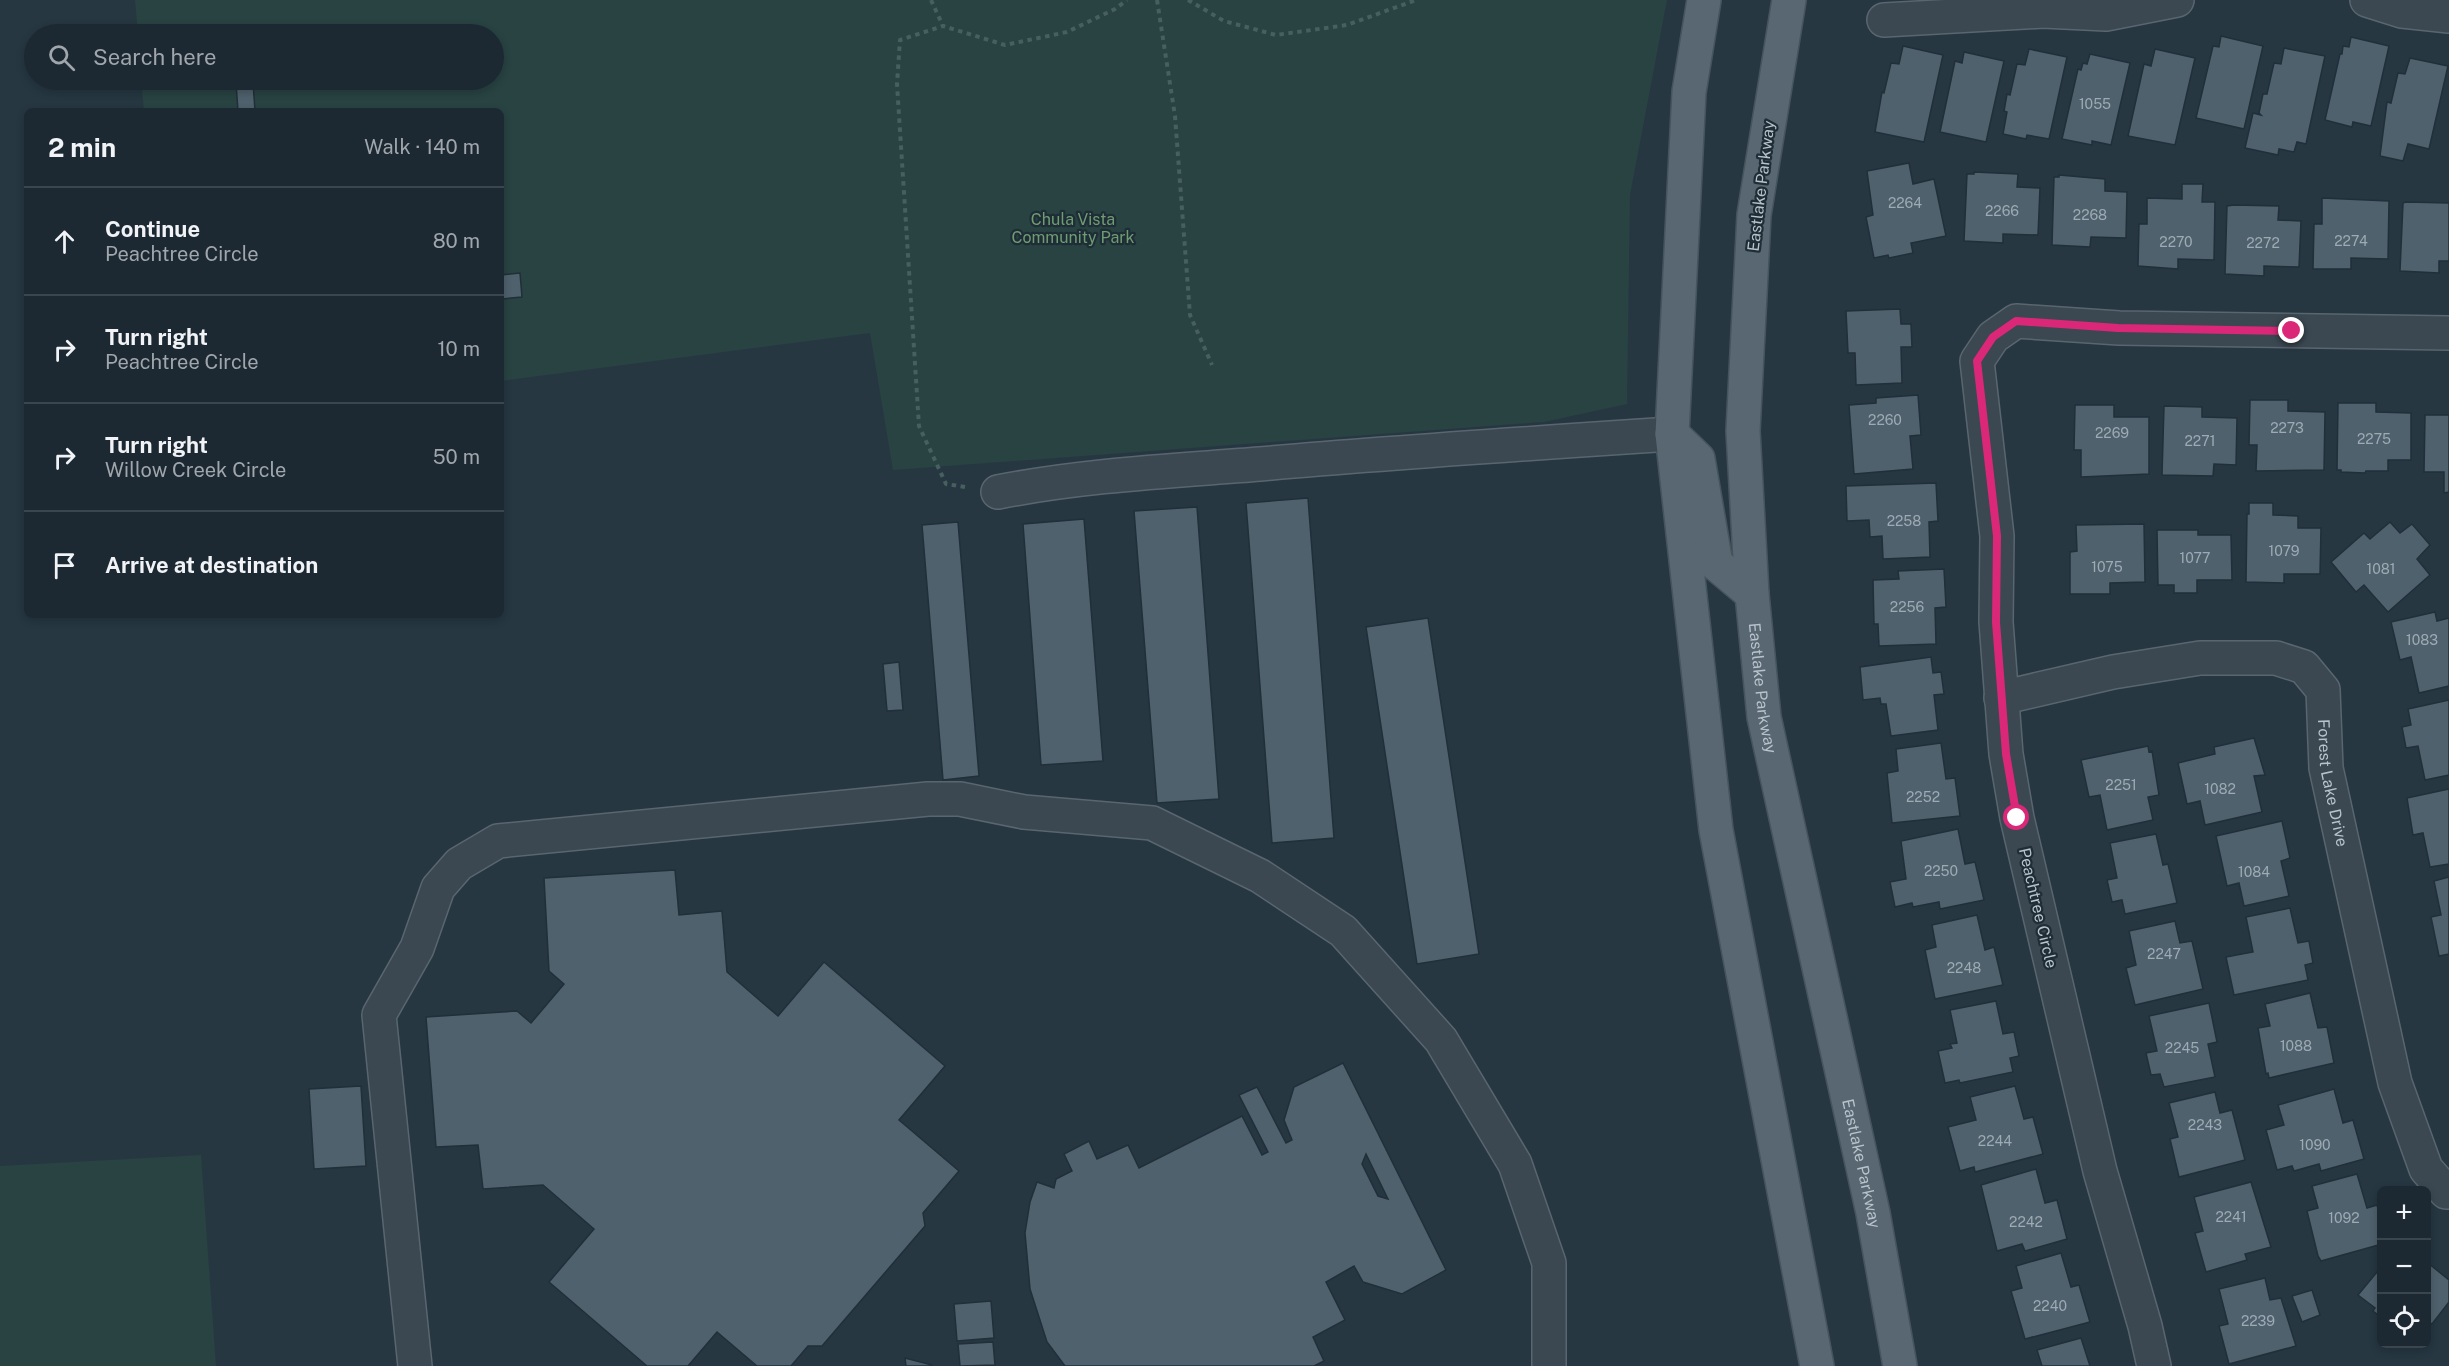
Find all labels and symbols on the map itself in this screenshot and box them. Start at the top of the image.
house number: 1055 [2079,96,2111,112]
street label: Eastlake Parkway [1744,119,1778,252]
house number: 2264 [1888,195,1922,211]
house number: 2266 [1985,203,2019,219]
house number: 2268 [2073,207,2107,223]
park label: Chula Vista Community Park [1011,210,1135,247]
house number: 2274 [2334,233,2368,249]
house number: 2270 [2159,234,2193,250]
house number: 2272 [2246,235,2280,251]
route end [2278,317,2304,343]
house number: 2260 [1868,412,1902,428]
house number: 2273 [2270,420,2304,436]
house number: 2269 [2095,425,2129,441]
house number: 2275 [2357,431,2391,447]
house number: 2271 [2184,433,2216,449]
house number: 2258 [1887,513,1921,529]
house number: 1079 [2269,543,2300,559]
house number: 1077 [2179,550,2211,566]
house number: 1075 [2091,559,2123,575]
house number: 1081 [2367,561,2395,577]
house number: 2256 [1890,599,1924,615]
street label: Eastlake Parkway [1745,622,1781,756]
house number: 1083 [2406,632,2438,648]
street label: Forest Lake Drive [2315,719,2352,848]
house number: 2251 [2105,777,2137,793]
house number: 1082 [2204,781,2236,797]
house number: 2252 [1906,789,1940,805]
route start [2003,804,2029,830]
street label: Peachtree Circle [2015,846,2061,970]
house number: 2250 [1924,863,1958,879]
house number: 1084 [2238,864,2270,880]
house number: 2247 [2147,946,2181,962]
house number: 2248 [1947,960,1981,976]
house number: 1088 [2280,1038,2312,1054]
house number: 2245 [2165,1040,2199,1056]
street label: Eastlake Parkway [1839,1097,1885,1230]
house number: 2243 [2188,1117,2222,1133]
house number: 2244 [1978,1133,2012,1149]
house number: 1090 [2299,1137,2331,1153]
house number: 2241 [2215,1209,2247,1225]
house number: 1092 [2328,1210,2360,1226]
house number: 2242 [2009,1214,2043,1230]
house number: 2240 [2033,1298,2067,1314]
house number: 2239 [2241,1313,2275,1329]

